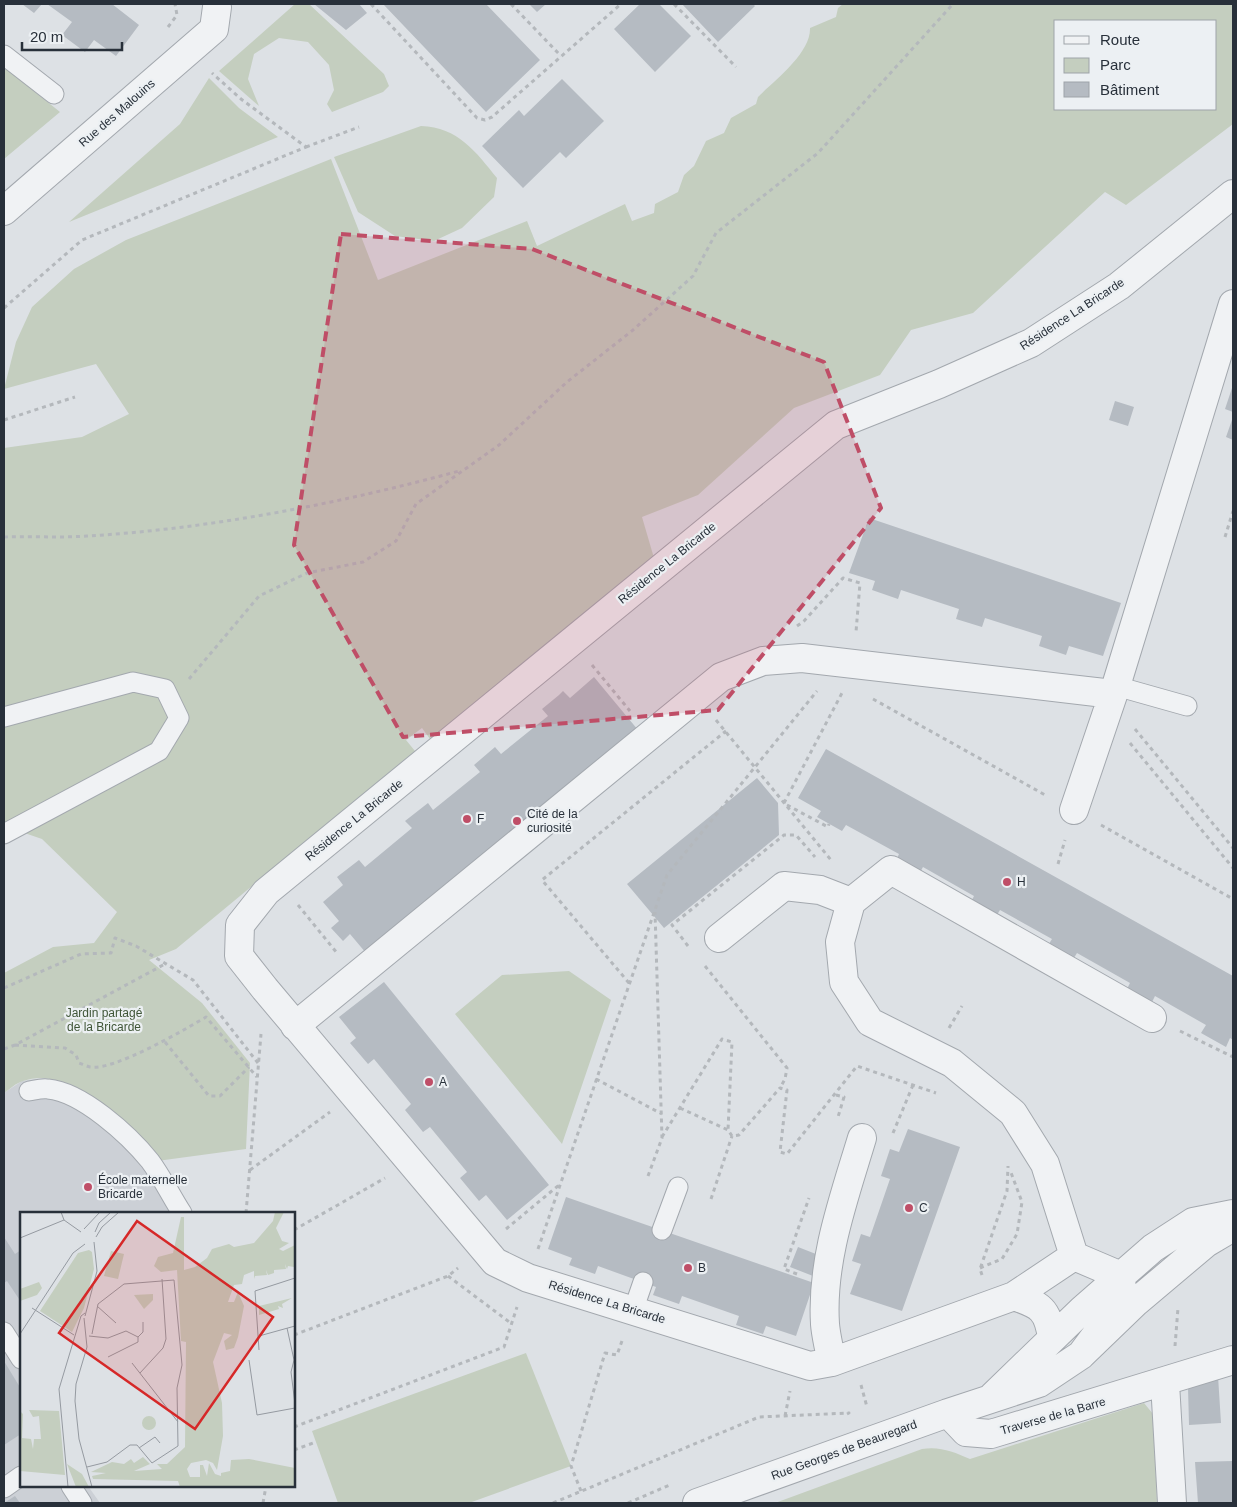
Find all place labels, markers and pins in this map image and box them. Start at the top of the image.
place label: Cité de la curiosité [527,807,578,835]
place label: F [477,812,484,826]
marker: F [461,813,473,825]
marker: Cité de la curiosité [511,815,523,827]
place label: H [1017,875,1026,889]
marker: H [1001,876,1013,888]
place label: A [439,1075,447,1089]
marker: A [423,1076,435,1088]
place label: École maternelle Bricarde [98,1172,188,1201]
marker: École maternelle Bricarde [82,1181,94,1193]
place label: C [919,1201,928,1215]
marker: C [903,1202,915,1214]
place label: B [698,1261,706,1275]
marker: B [682,1262,694,1274]

